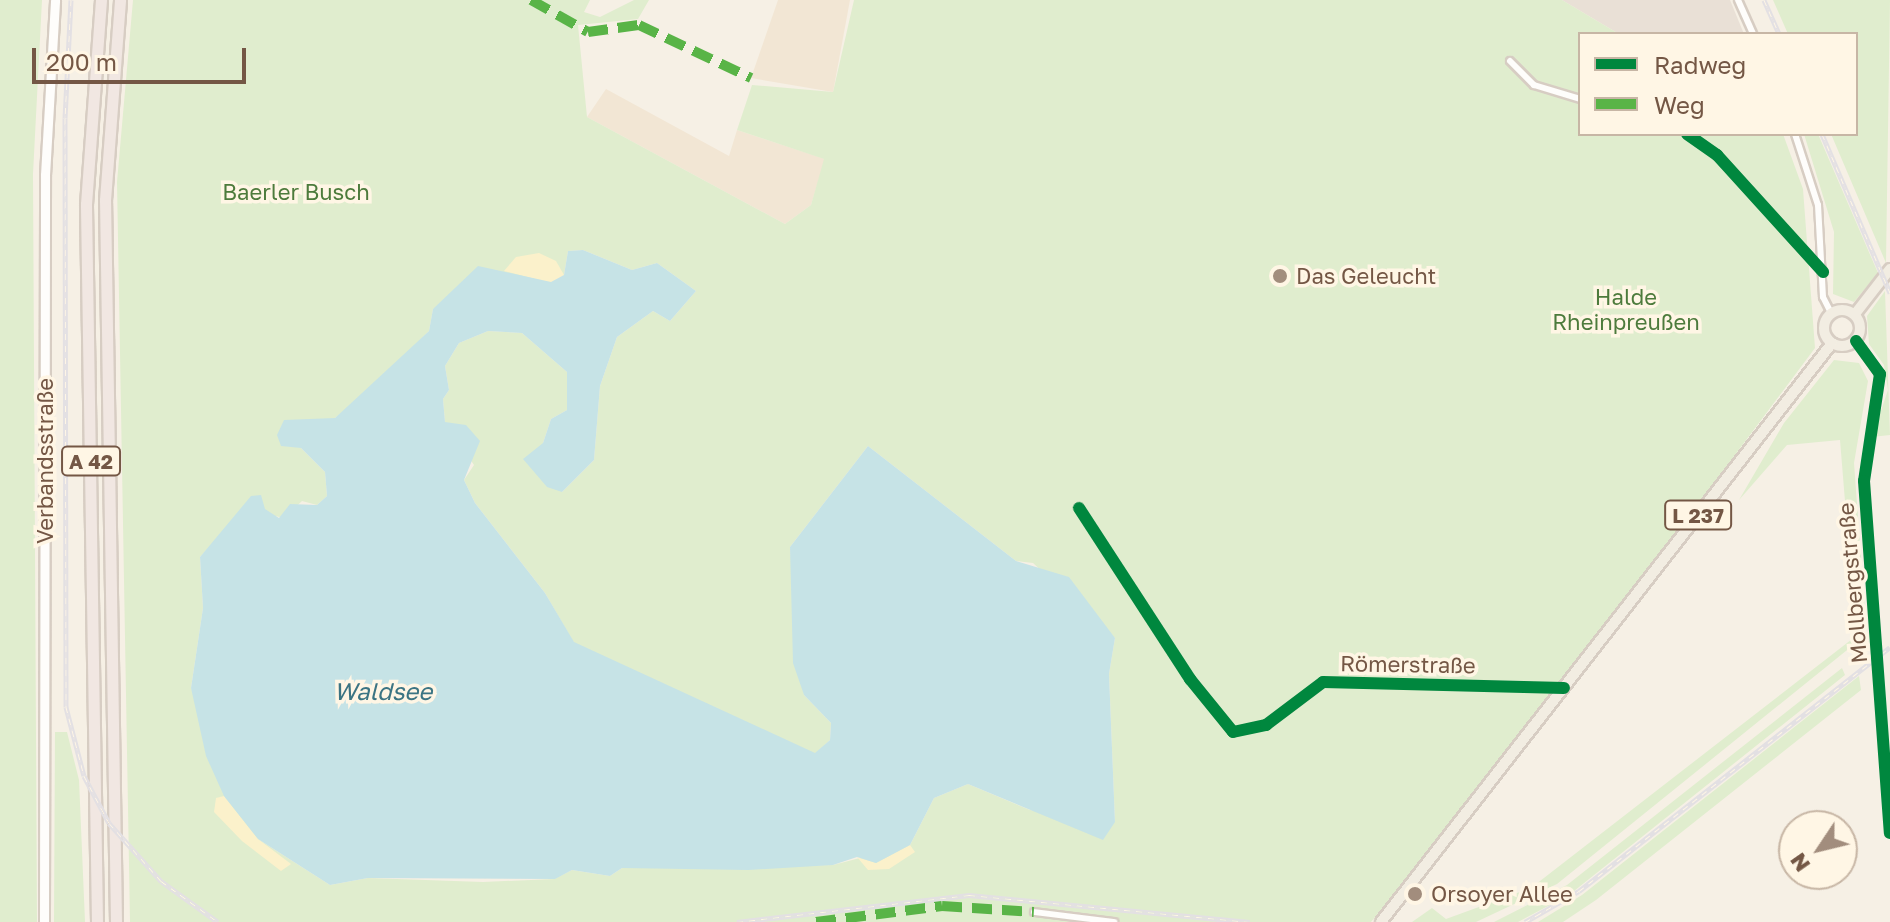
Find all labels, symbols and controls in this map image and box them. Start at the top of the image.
scale bar [36,32,250,82]
legend [1578,32,1858,136]
text: 200 m [46,47,117,76]
text: Radweg [1654,50,1746,79]
text: Weg [1654,90,1705,119]
park label: Baerler Busch [222,179,370,205]
place label: Das Geleucht [1296,263,1436,289]
marker: Das Geleucht [1271,267,1289,285]
park label: Halde Rheinpreußen [1552,283,1700,334]
street label: Verbandsstraße [32,378,58,544]
road number: A 42 [61,445,121,477]
road number: L 237 [1664,499,1732,531]
street label: Mollbergstraße [1832,502,1872,664]
street label: Römerstraße [1340,650,1476,678]
water label: Waldsee [334,677,432,705]
north arrow [1778,810,1858,890]
text: N [1784,848,1815,878]
place label: Orsoyer Allee [1431,881,1573,907]
marker: Orsoyer Allee [1406,885,1424,903]

